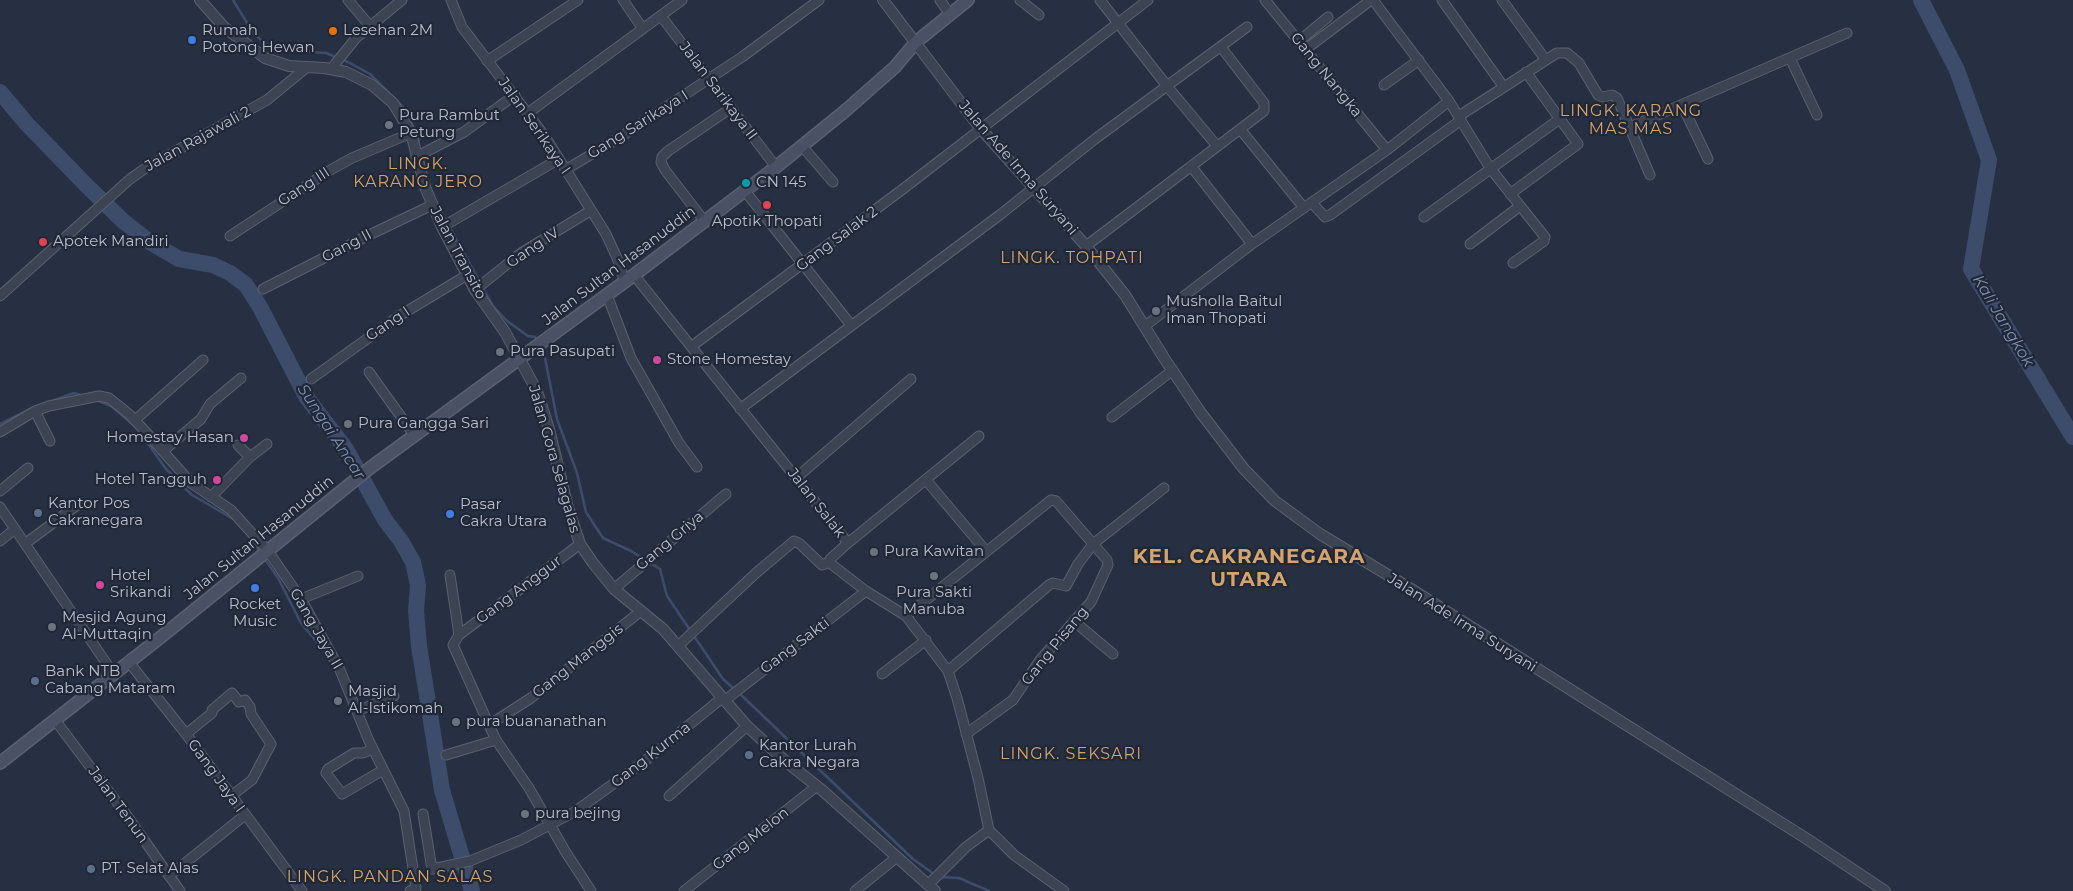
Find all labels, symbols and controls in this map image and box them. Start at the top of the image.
place label: Rumah Potong Hewan [202,22,315,57]
place label: Lesehan 2M [343,22,433,40]
marker: Lesehan 2M [327,25,339,37]
street label: Gang Nangka [1286,29,1366,121]
marker: Rumah Potong Hewan [186,34,198,46]
street label: Jalan Sarikaya II [675,38,761,144]
street label: Jalan Serikaya I [494,74,574,178]
street label: Gang Sarikaya I [584,87,692,163]
street label: Jalan Ade Irma Suryani [955,97,1081,239]
district label: LINGK. KARANG MAS MAS [1558,101,1704,139]
street label: Jalan Rajawali 2 [142,103,254,175]
place label: Pura Rambut Petung [399,107,500,142]
marker: Pura Rambut Petung [383,119,395,131]
district label: LINGK. KARANG JERO [352,154,484,192]
street label: Gang III [275,164,333,210]
place label: CN 145 [756,174,807,192]
marker: CN 145 [740,177,752,189]
marker: Apotik Thopati [761,199,773,211]
street label: Jalan Sultan Hasanuddin [539,202,699,330]
street label: Jalan Transito [426,203,490,303]
street label: Gang Salak 2 [793,203,881,275]
place label: Apotik Thopati [712,213,822,231]
street label: Gang IV [503,224,563,272]
street label: Gang II [319,225,375,267]
place label: Apotek Mandiri [53,233,169,251]
marker: Apotek Mandiri [37,236,49,248]
district label: LINGK. TOHPATI [998,248,1146,268]
water label: Kali Jangkok [1968,272,2038,370]
place label: Musholla Baitul Iman Thopati [1166,293,1282,328]
street label: Gang I [363,303,413,345]
marker: Musholla Baitul Iman Thopati [1150,305,1162,317]
place label: Pura Pasupati [510,343,615,361]
marker: Pura Pasupati [494,346,506,358]
place label: Stone Homestay [667,351,791,369]
marker: Stone Homestay [651,354,663,366]
water label: Sungai Ancar [293,381,369,483]
street label: Jalan Gora Selagalas [524,383,584,535]
place label: Pura Gangga Sari [358,415,489,433]
marker: Pura Gangga Sari [342,418,354,430]
place label: Homestay Hasan [106,429,234,447]
marker: Homestay Hasan [238,432,250,444]
street label: Jalan Salak [783,465,849,541]
place label: Hotel Tangguh [95,471,207,489]
street label: Jalan Sultan Hasanuddin [181,472,337,604]
marker: Hotel Tangguh [211,474,223,486]
place label: Kantor Pos Cakranegara [48,495,143,530]
place label: Pasar Cakra Utara [460,496,547,531]
marker: Kantor Pos Cakranegara [32,507,44,519]
street label: Gang Griya [632,507,708,575]
marker: Pasar Cakra Utara [444,508,456,520]
place label: Pura Kawitan [884,543,984,561]
district label: KEL. CAKRANEGARA UTARA [1131,545,1367,592]
marker: Pura Kawitan [868,546,880,558]
street label: Gang Anggur [473,552,565,628]
place label: Hotel Srikandi [110,567,171,602]
marker: Pura Sakti Manuba [928,570,940,582]
street label: Jalan Ade Irma Suryani [1384,570,1540,676]
marker: Hotel Srikandi [94,579,106,591]
marker: Rocket Music [249,582,261,594]
place label: Pura Sakti Manuba [896,584,972,619]
street label: Gang Jaya II [286,585,346,673]
place label: Rocket Music [229,596,281,631]
street label: Gang Pisang [1018,603,1092,689]
place label: Mesjid Agung Al-Muttaqin [62,609,166,644]
street label: Gang Sakti [757,614,833,678]
street label: Gang Manggis [529,620,627,702]
marker: Mesjid Agung Al-Muttaqin [46,621,58,633]
place label: Bank NTB Cabang Mataram [45,663,176,698]
marker: Bank NTB Cabang Mataram [29,675,41,687]
place label: Masjid Al-Istikomah [348,683,443,718]
marker: Masjid Al-Istikomah [332,695,344,707]
place label: pura buananathan [466,713,607,731]
marker: pura buananathan [450,716,462,728]
street label: Gang Kurma [608,718,694,792]
street label: Gang Jaya I [183,736,249,816]
place label: Kantor Lurah Cakra Negara [759,737,860,772]
district label: LINGK. SEKSARI [998,744,1144,764]
marker: Kantor Lurah Cakra Negara [743,749,755,761]
street label: Jalan Tenun [84,763,152,847]
street label: Gang Melon [709,804,793,874]
place label: pura bejing [535,805,621,823]
marker: pura bejing [519,808,531,820]
place label: PT. Selat Alas [101,860,199,878]
marker: PT. Selat Alas [85,863,97,875]
district label: LINGK. PANDAN SALAS [284,867,496,887]

